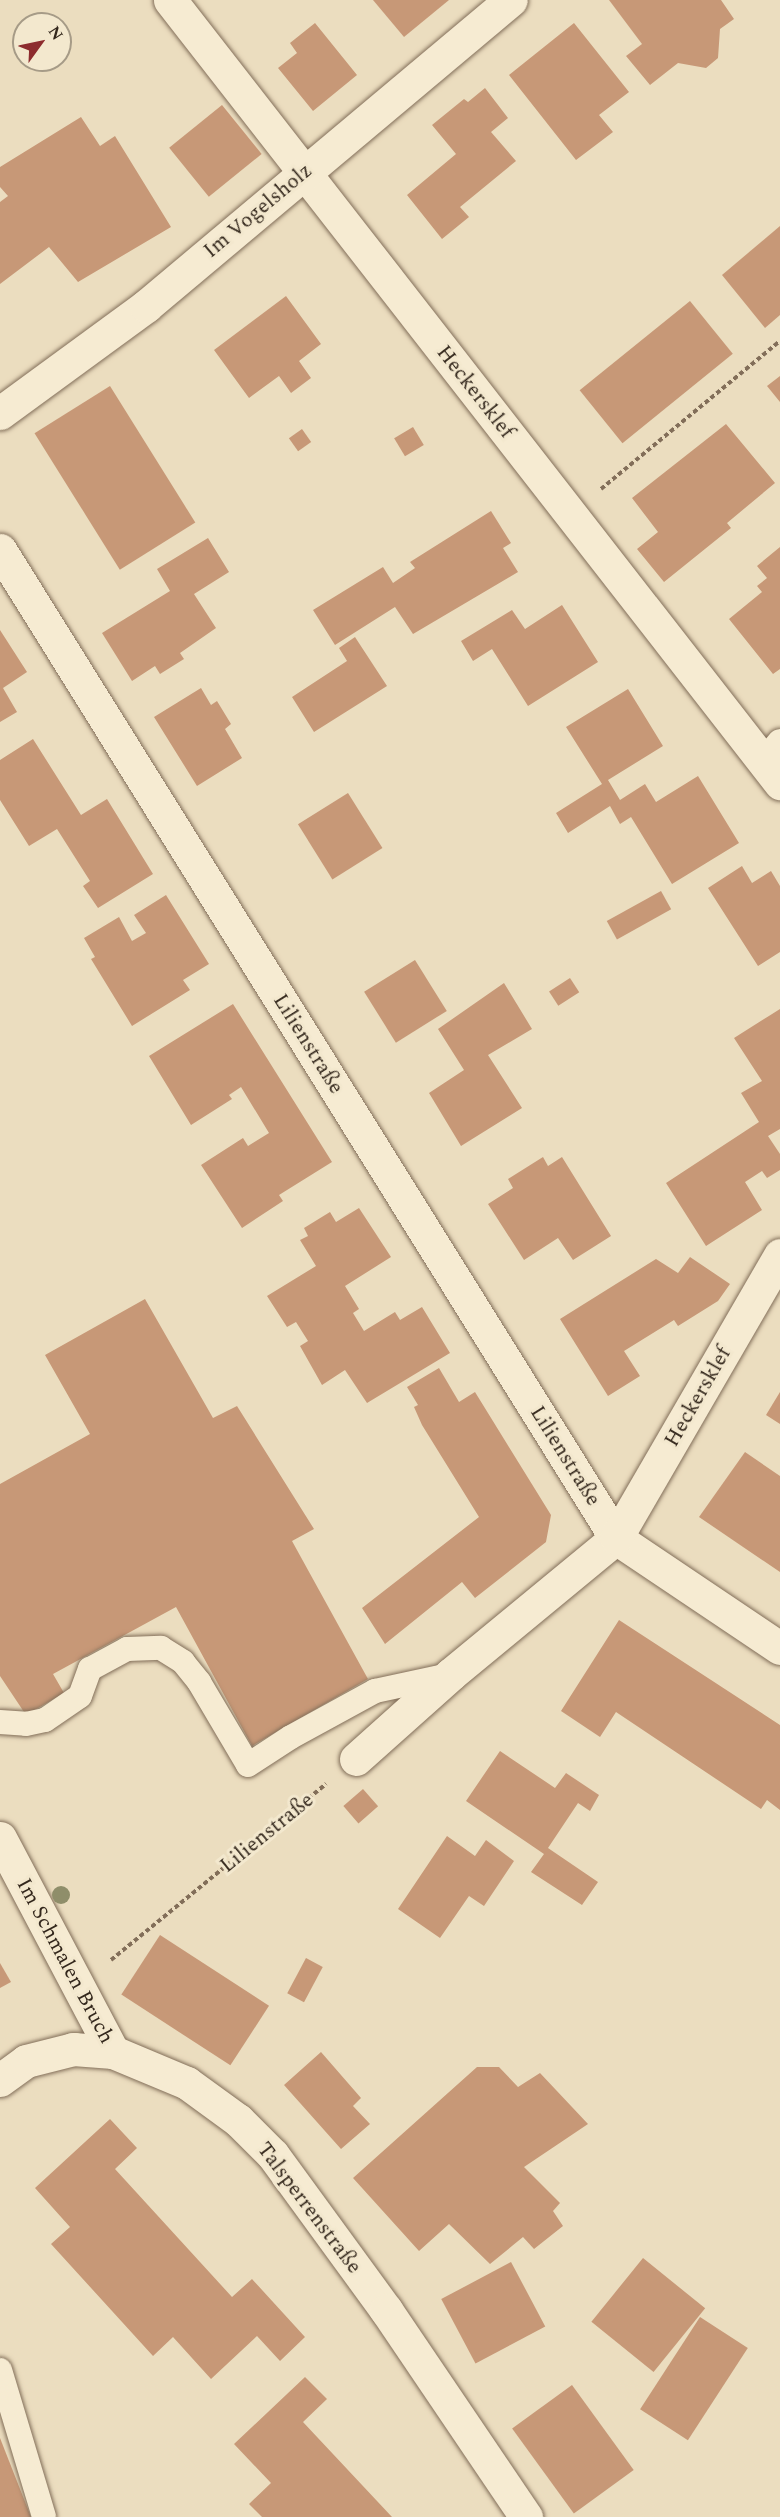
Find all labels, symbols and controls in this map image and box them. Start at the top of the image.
north arrow [12,12,72,72]
text: N [42,21,69,45]
street label: Im Vogelsholz [199,158,317,264]
street label: Heckersklef [431,340,519,444]
street label: Lilienstraße [267,989,349,1099]
street label: Heckersklef [659,1343,737,1451]
street label: Lilienstraße [524,1401,606,1511]
street label: Lilienstraße [215,1788,319,1878]
street label: Im Schmalen Bruch [11,1874,119,2048]
street label: Talsperrenstraße [251,2137,367,2279]

